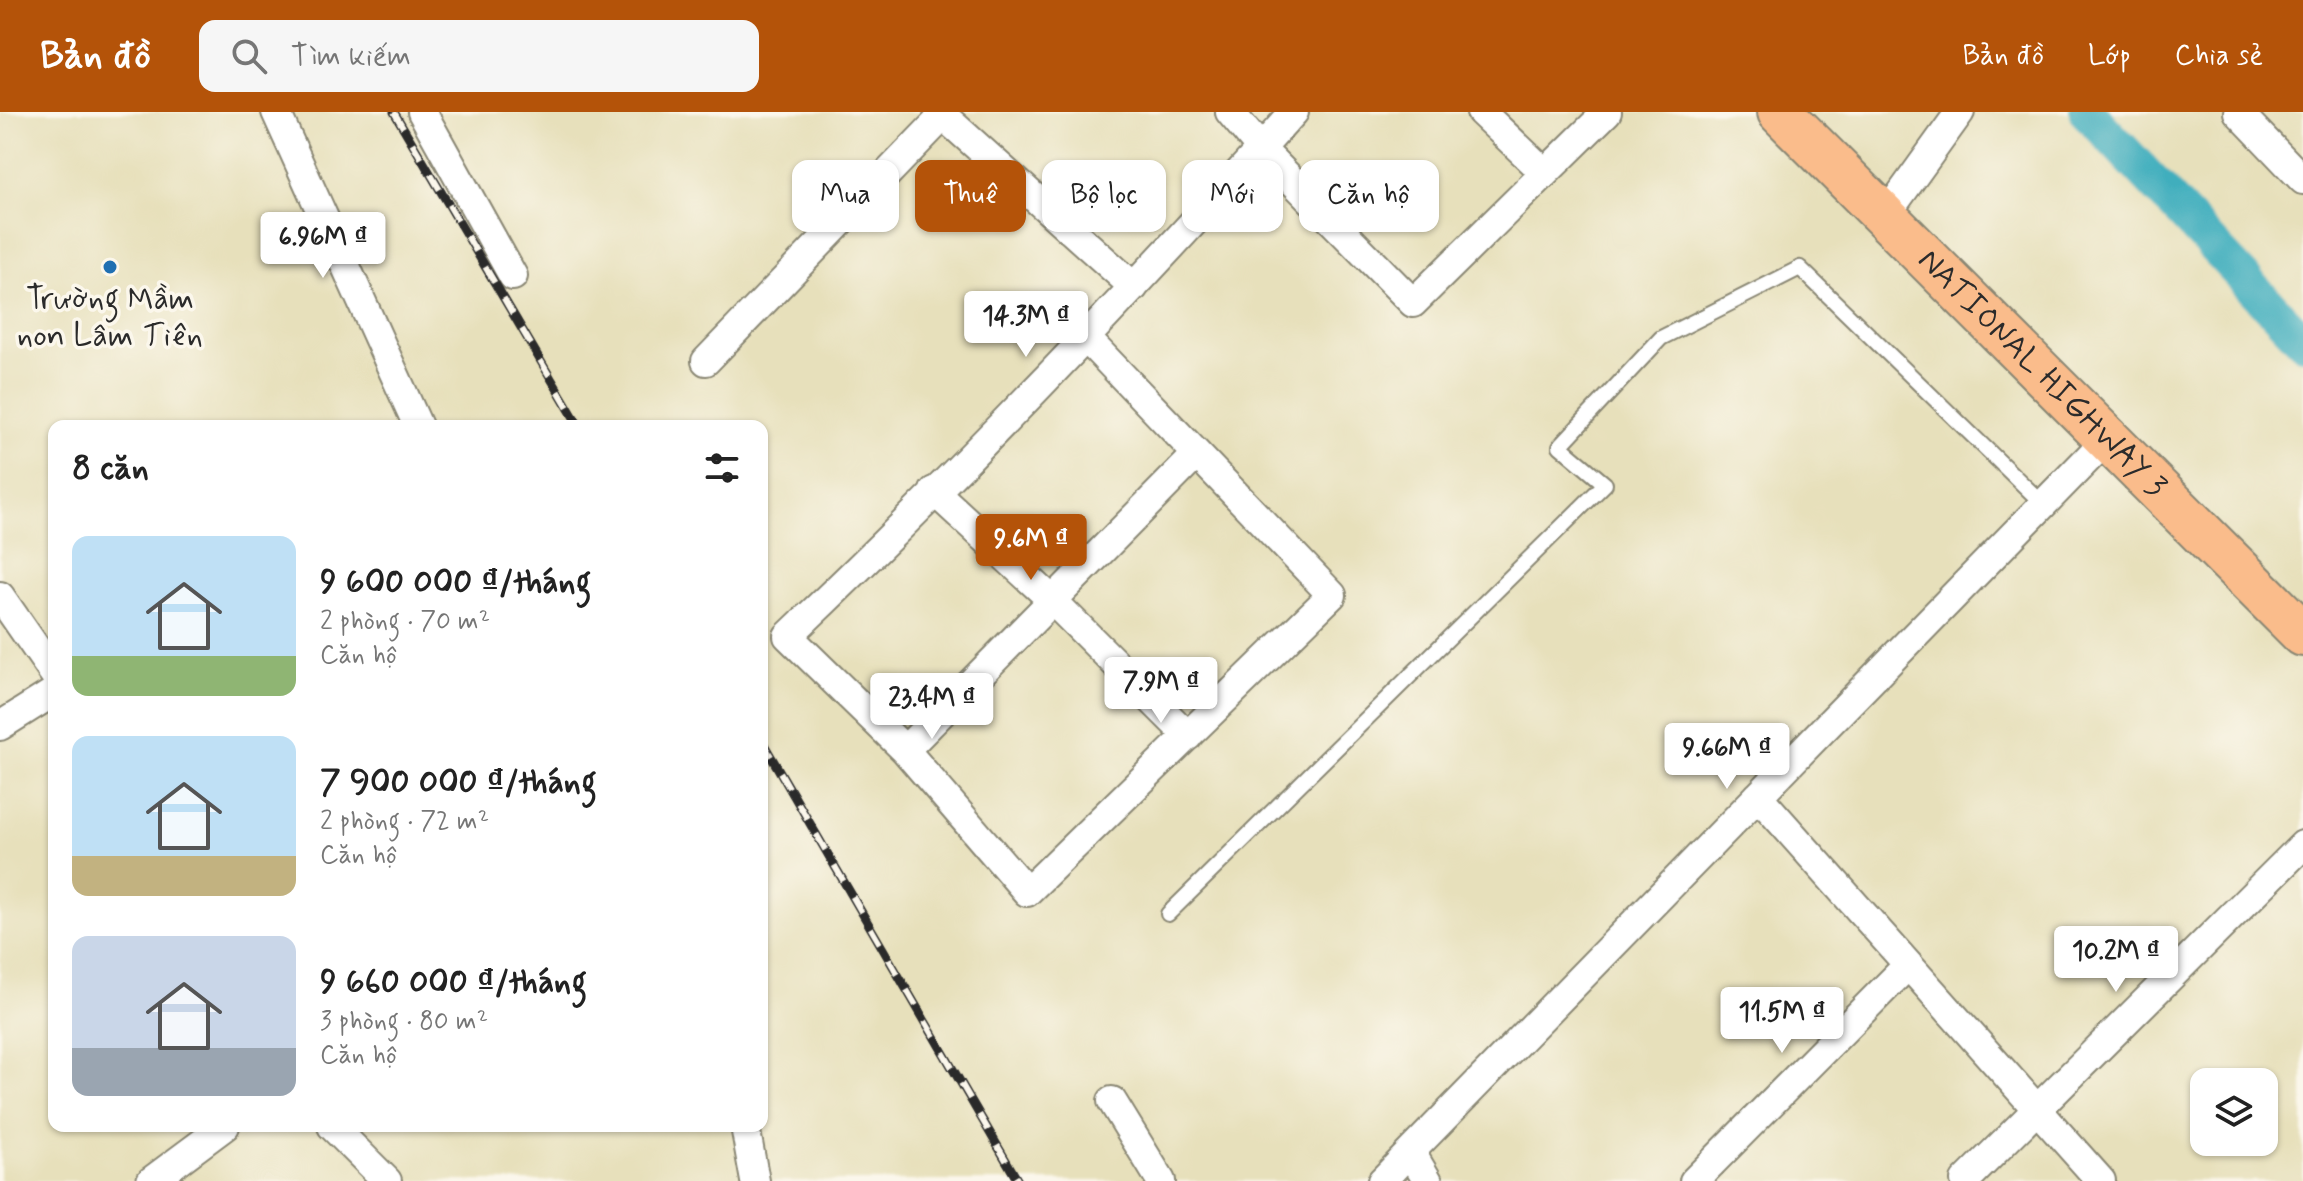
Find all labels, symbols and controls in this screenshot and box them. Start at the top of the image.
search box [199,20,759,92]
text: Bản đồ [40,32,151,81]
icon: search [227,34,271,78]
text: Tìm kiếm [291,37,411,76]
text: Bản đồ [1962,38,2044,75]
text: Lớp [2088,38,2131,75]
text: Chia sẻ [2175,38,2263,75]
chip: Mua [792,160,899,232]
chip: Thuê [915,160,1026,232]
chip: Bộ lọc [1042,160,1166,232]
chip: Mới [1182,160,1283,232]
chip: Căn hộ [1299,160,1439,232]
pin: 6.96M ₫ [249,212,397,280]
text: 6.96M ₫ [278,221,368,255]
street label: NATIONAL HIGHWAY 3 [1908,240,2175,507]
marker: Trường Mầm non Lâm Tiên [101,258,119,276]
place label: Trường Mầm non Lâm Tiên [17,278,203,357]
pin: 14.3M ₫ [952,291,1100,359]
text: 14.3M ₫ [982,300,1070,334]
text: 8 căn [72,446,149,491]
icon: filters [700,446,744,490]
pin: 9.6M ₫ [966,514,1096,582]
text: 9.6M ₫ [994,523,1068,557]
text: 9 600 000 ₫/tháng [320,560,592,605]
icon: home [136,568,232,664]
text: 2 phòng · 70 m² [320,605,490,639]
text: Căn hộ [320,639,398,673]
pin: 7.9M ₫ [1096,657,1226,725]
text: 7.9M ₫ [1122,666,1200,700]
pin: 23.4M ₫ [858,673,1006,741]
text: 23.4M ₫ [888,682,976,716]
pin: 9.66M ₫ [1653,723,1801,791]
text: 9.66M ₫ [1682,732,1772,766]
text: 7 900 000 ₫/tháng [320,760,597,805]
icon: home [136,768,232,864]
text: 2 phòng · 72 m² [320,805,489,839]
text: Căn hộ [320,839,398,873]
pin: 10.2M ₫ [2042,926,2190,994]
text: 10.2M ₫ [2072,935,2160,969]
text: 9 660 000 ₫/tháng [320,960,587,1005]
icon: home [136,968,232,1064]
pin: 11.5M ₫ [1708,987,1856,1055]
text: 11.5M ₫ [1739,996,1825,1030]
text: 3 phòng · 80 m² [320,1005,488,1039]
text: Căn hộ [320,1039,398,1073]
map controls [2190,1068,2278,1156]
button: layers [2190,1068,2278,1156]

